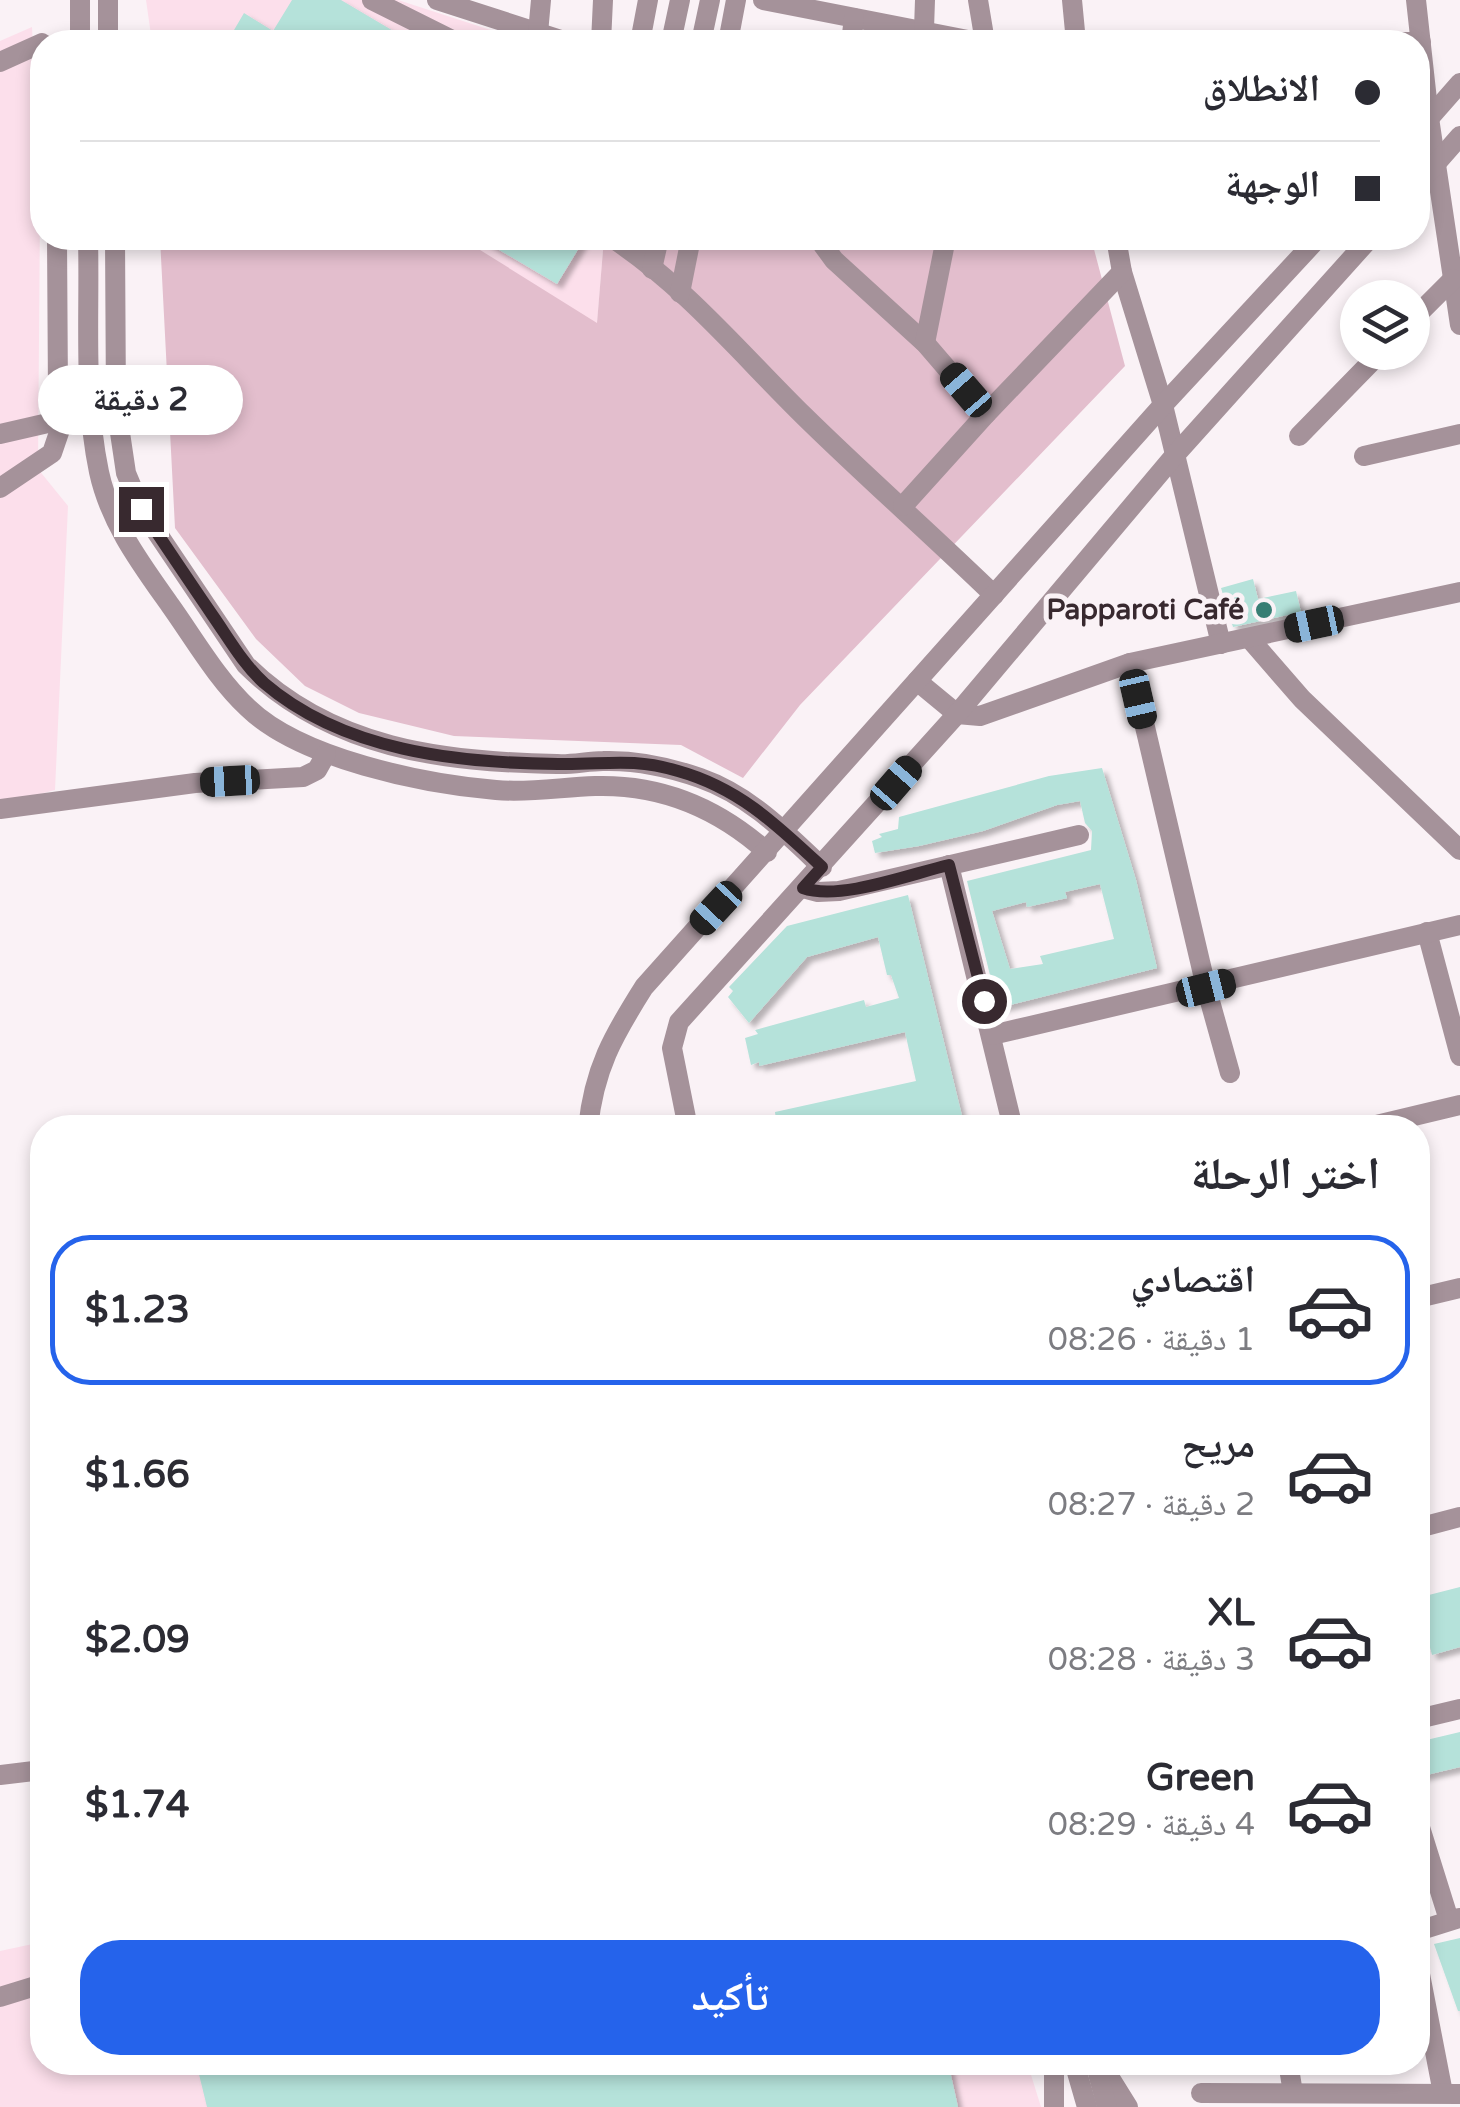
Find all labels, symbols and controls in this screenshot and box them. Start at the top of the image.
text: الانطلاق [1202,66,1320,112]
text: الوجهة [1225,162,1320,208]
map controls [1340,280,1430,370]
button: layers [1340,280,1430,370]
car [935,358,997,422]
callout: 2 دقيقة [38,364,244,434]
text: 2 دقيقة [93,381,188,419]
route end [119,487,164,532]
place label: Papparoti Café [1046,593,1244,627]
marker: Papparoti Café [1253,599,1275,621]
car [1282,603,1346,645]
car [1117,666,1159,732]
car [865,751,927,815]
car [199,764,261,798]
car [685,876,747,940]
car [1173,966,1239,1010]
route start [962,979,1007,1024]
text: اختر الرحلة [1191,1148,1380,1202]
text: اقتصادي [1131,1257,1255,1303]
icon: car [1285,1265,1375,1355]
text: $1.23 [85,1287,190,1333]
text: 1 دقيقة · 08:26 [1048,1321,1255,1359]
text: مريح [1181,1422,1255,1468]
icon: car [1285,1430,1375,1520]
text: $1.66 [85,1452,190,1498]
text: 2 دقيقة · 08:27 [1048,1486,1255,1524]
text: XL [1208,1590,1255,1636]
icon: car [1285,1595,1375,1685]
text: $2.09 [85,1617,190,1663]
text: 3 دقيقة · 08:28 [1048,1641,1255,1679]
text: Green [1146,1755,1255,1801]
icon: car [1285,1760,1375,1850]
text: $1.74 [85,1782,190,1828]
text: 4 دقيقة · 08:29 [1048,1806,1255,1844]
button: تأكيد [80,1940,1380,2055]

